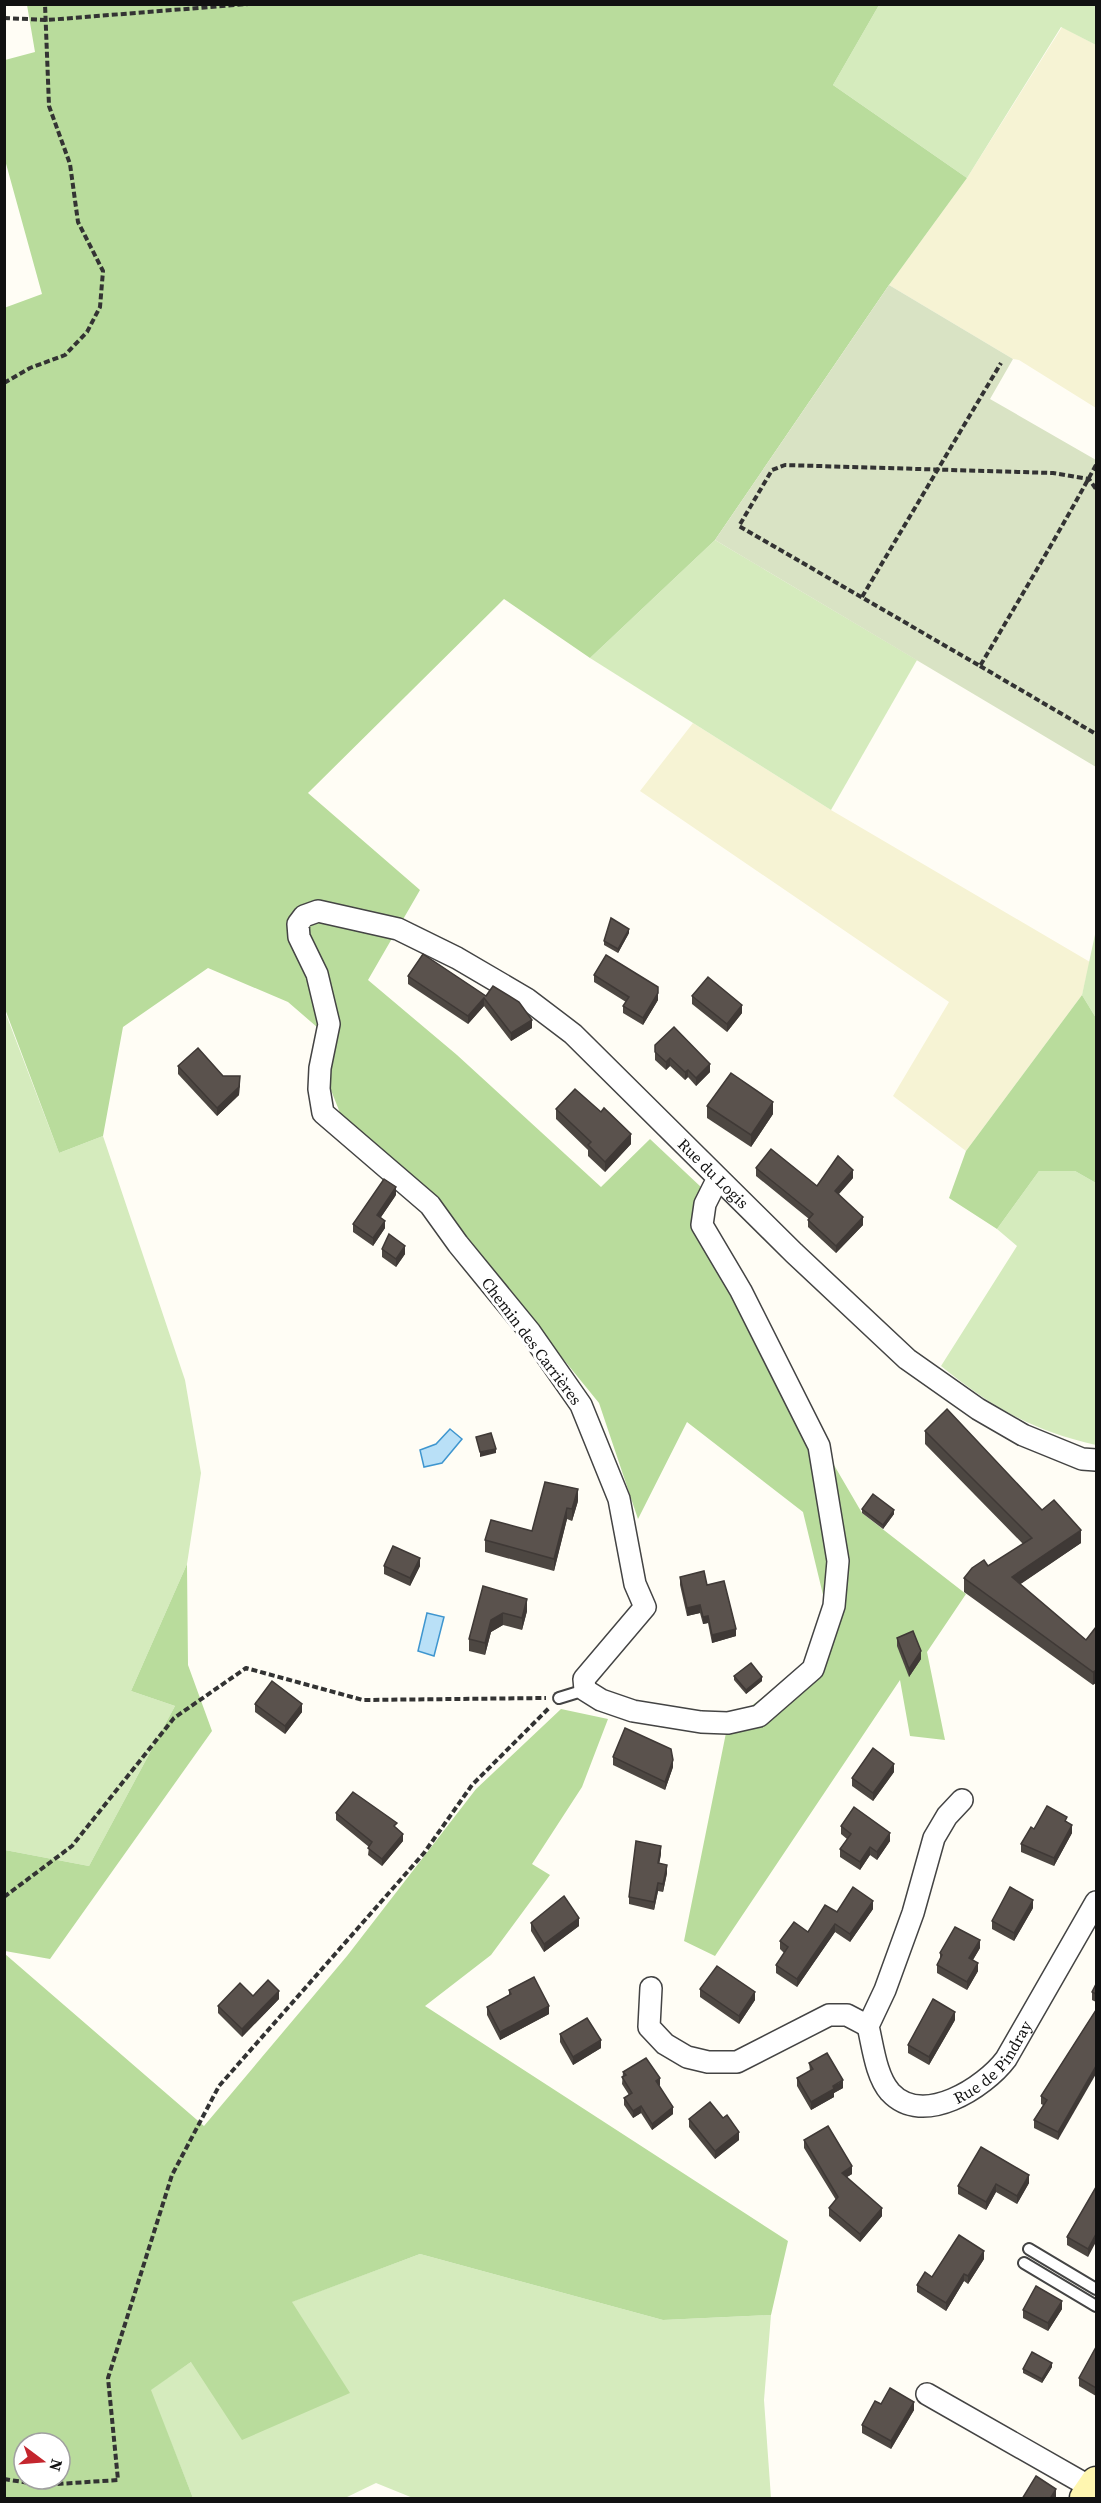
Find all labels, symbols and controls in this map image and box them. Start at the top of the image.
street label: Rue du Logis [673,1133,754,1213]
street label: Chemin des Carrières [477,1273,587,1409]
street label: Rue de Pindray [950,2016,1037,2109]
north arrow [12,2431,72,2491]
text: N [44,2457,69,2474]

